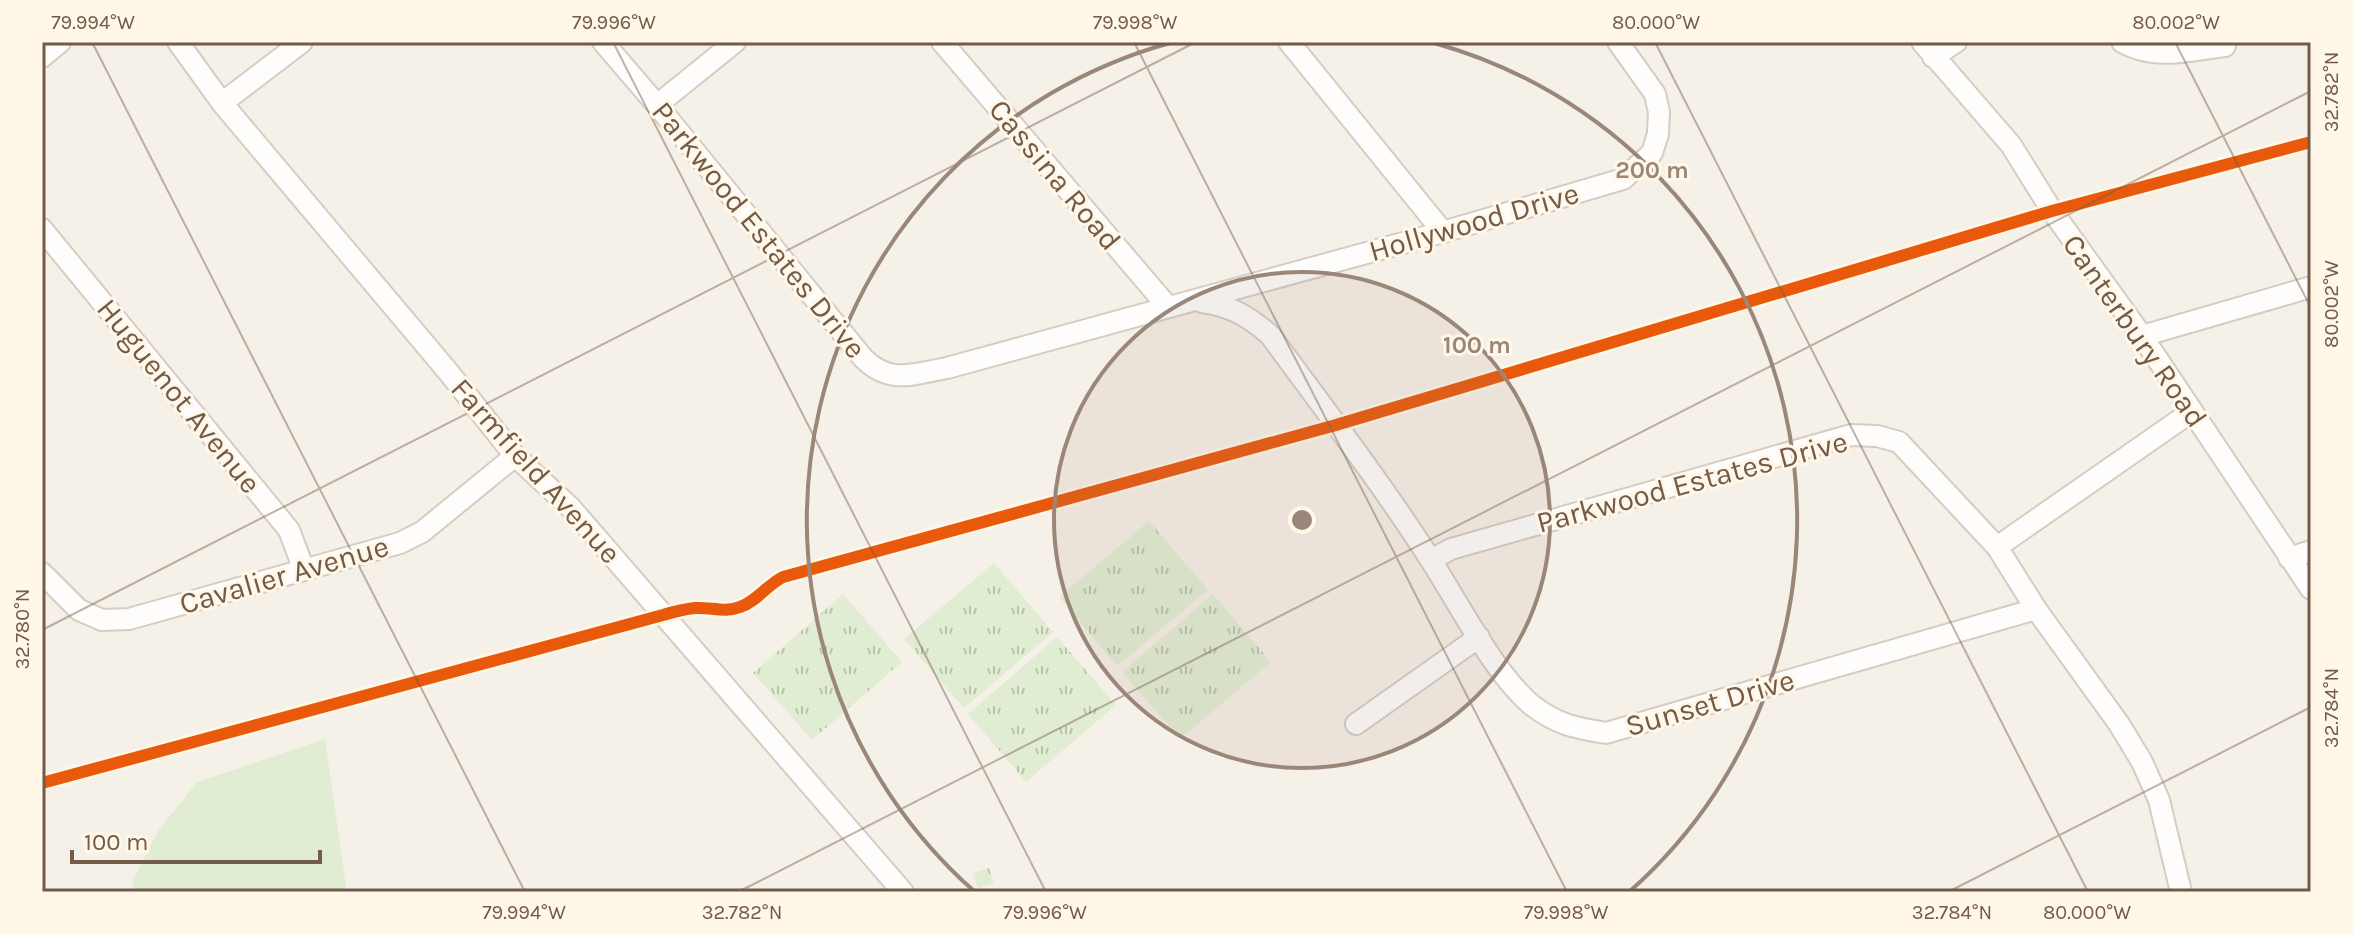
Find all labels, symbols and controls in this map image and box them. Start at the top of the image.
text: 79.994°W [51,11,135,34]
text: 79.996°W [572,11,656,34]
text: 79.998°W [1093,11,1177,34]
text: 80.000°W [1612,11,1700,34]
text: 80.002°W [2132,11,2220,34]
text: 32.782°N [2320,52,2343,132]
street label: Cassina Road [981,92,1129,258]
street label: Parkwood Estates Drive [644,94,874,366]
text: 200 m [1615,156,1689,184]
street label: Hollywood Drive [1365,175,1583,269]
street label: Canterbury Road [2055,228,2215,434]
text: 80.002°W [2320,260,2343,348]
street label: Huguenot Avenue [89,291,269,501]
text: 100 m [1443,331,1511,359]
street label: Farmfield Avenue [443,371,629,571]
street label: Parkwood Estates Drive [1533,423,1851,541]
centre of rings [1288,506,1316,534]
street label: Cavalier Avenue [175,528,393,622]
text: 32.780°N [11,588,34,670]
street label: Sunset Drive [1621,662,1799,744]
text: 32.784°N [2320,668,2343,748]
scale bar [72,814,320,864]
text: 100 m [84,828,149,856]
text: 79.994°W [482,901,566,924]
text: 32.782°N [702,901,782,924]
text: 79.996°W [1003,901,1087,924]
text: 79.998°W [1524,901,1608,924]
text: 32.784°N [1912,901,1992,924]
text: 80.000°W [2043,901,2131,924]

